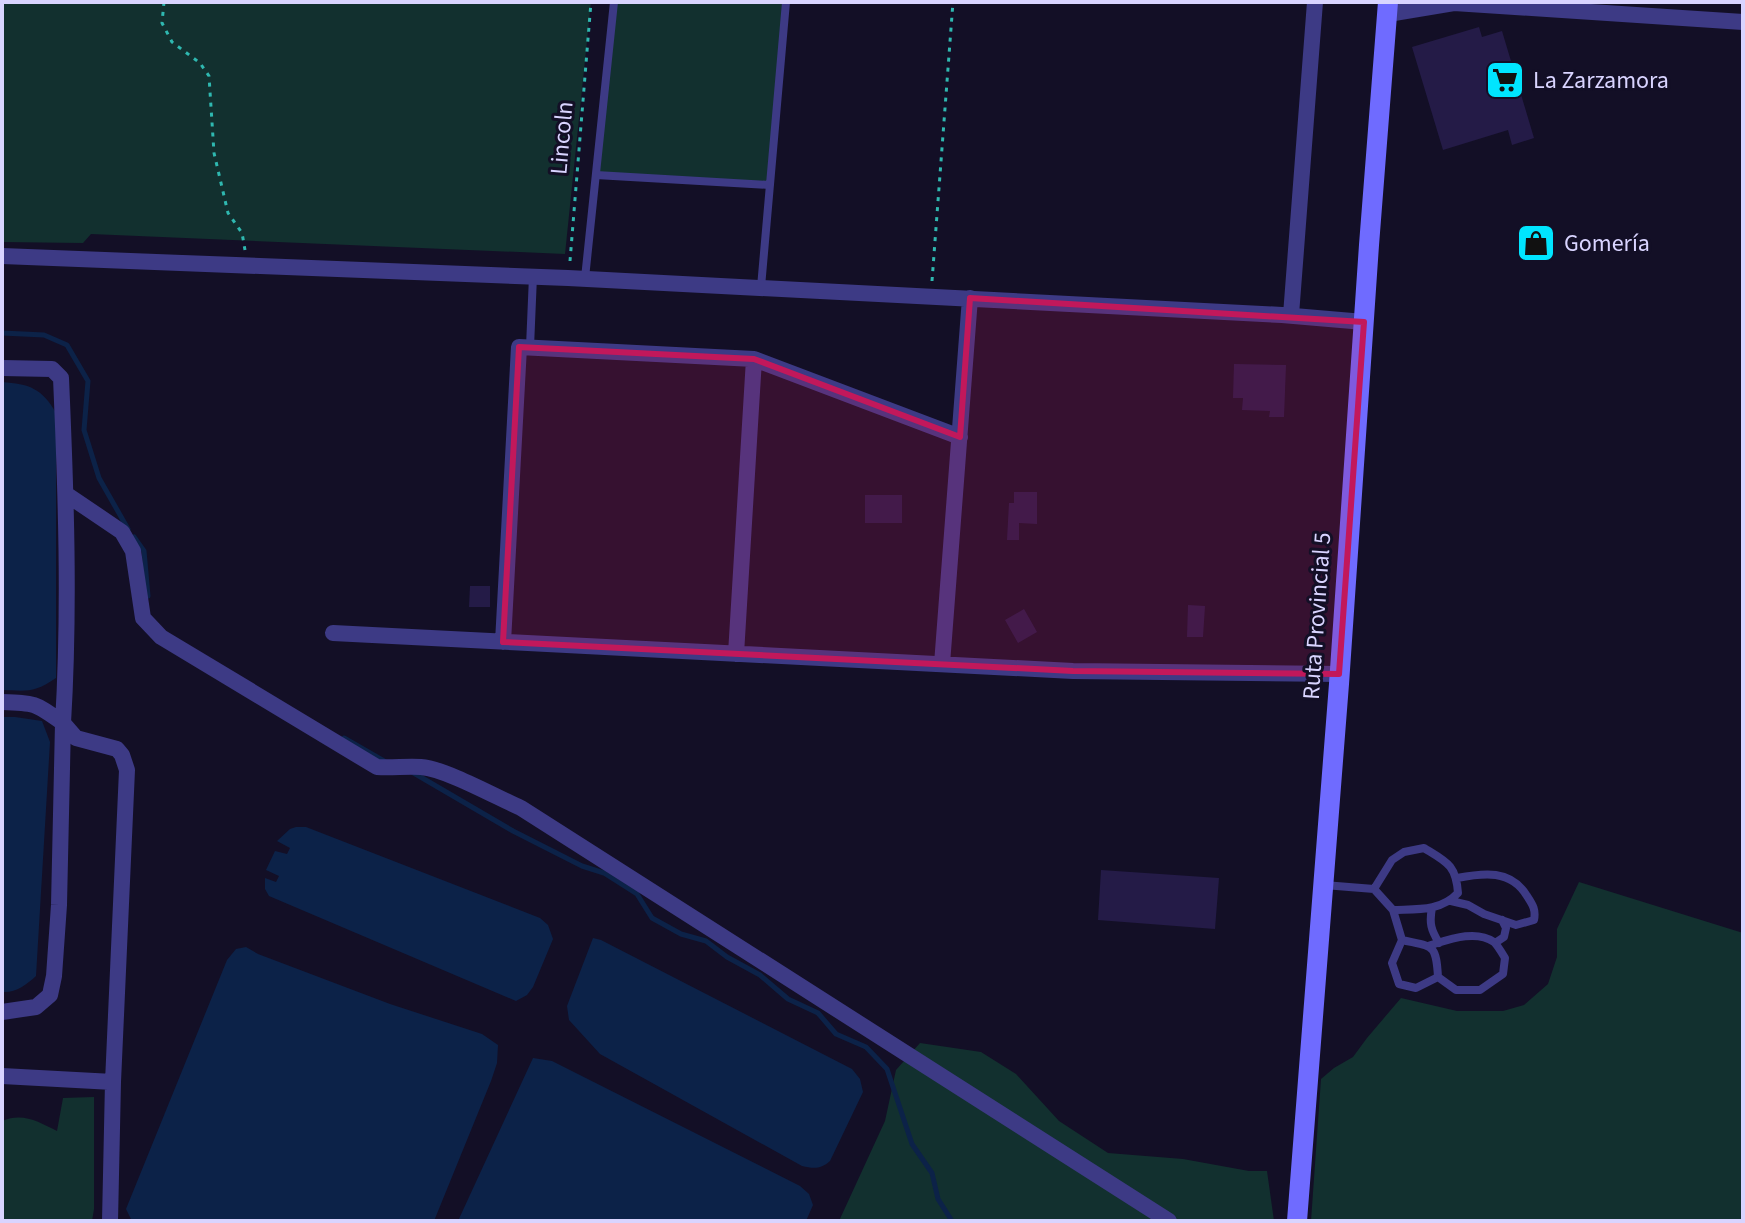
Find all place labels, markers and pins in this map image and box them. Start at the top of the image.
supermarket icon: La Zarzamora [1484,59,1526,101]
place label: La Zarzamora [1533,63,1669,98]
shop icon: Gomería [1515,222,1557,264]
place label: Gomería [1564,226,1650,261]

